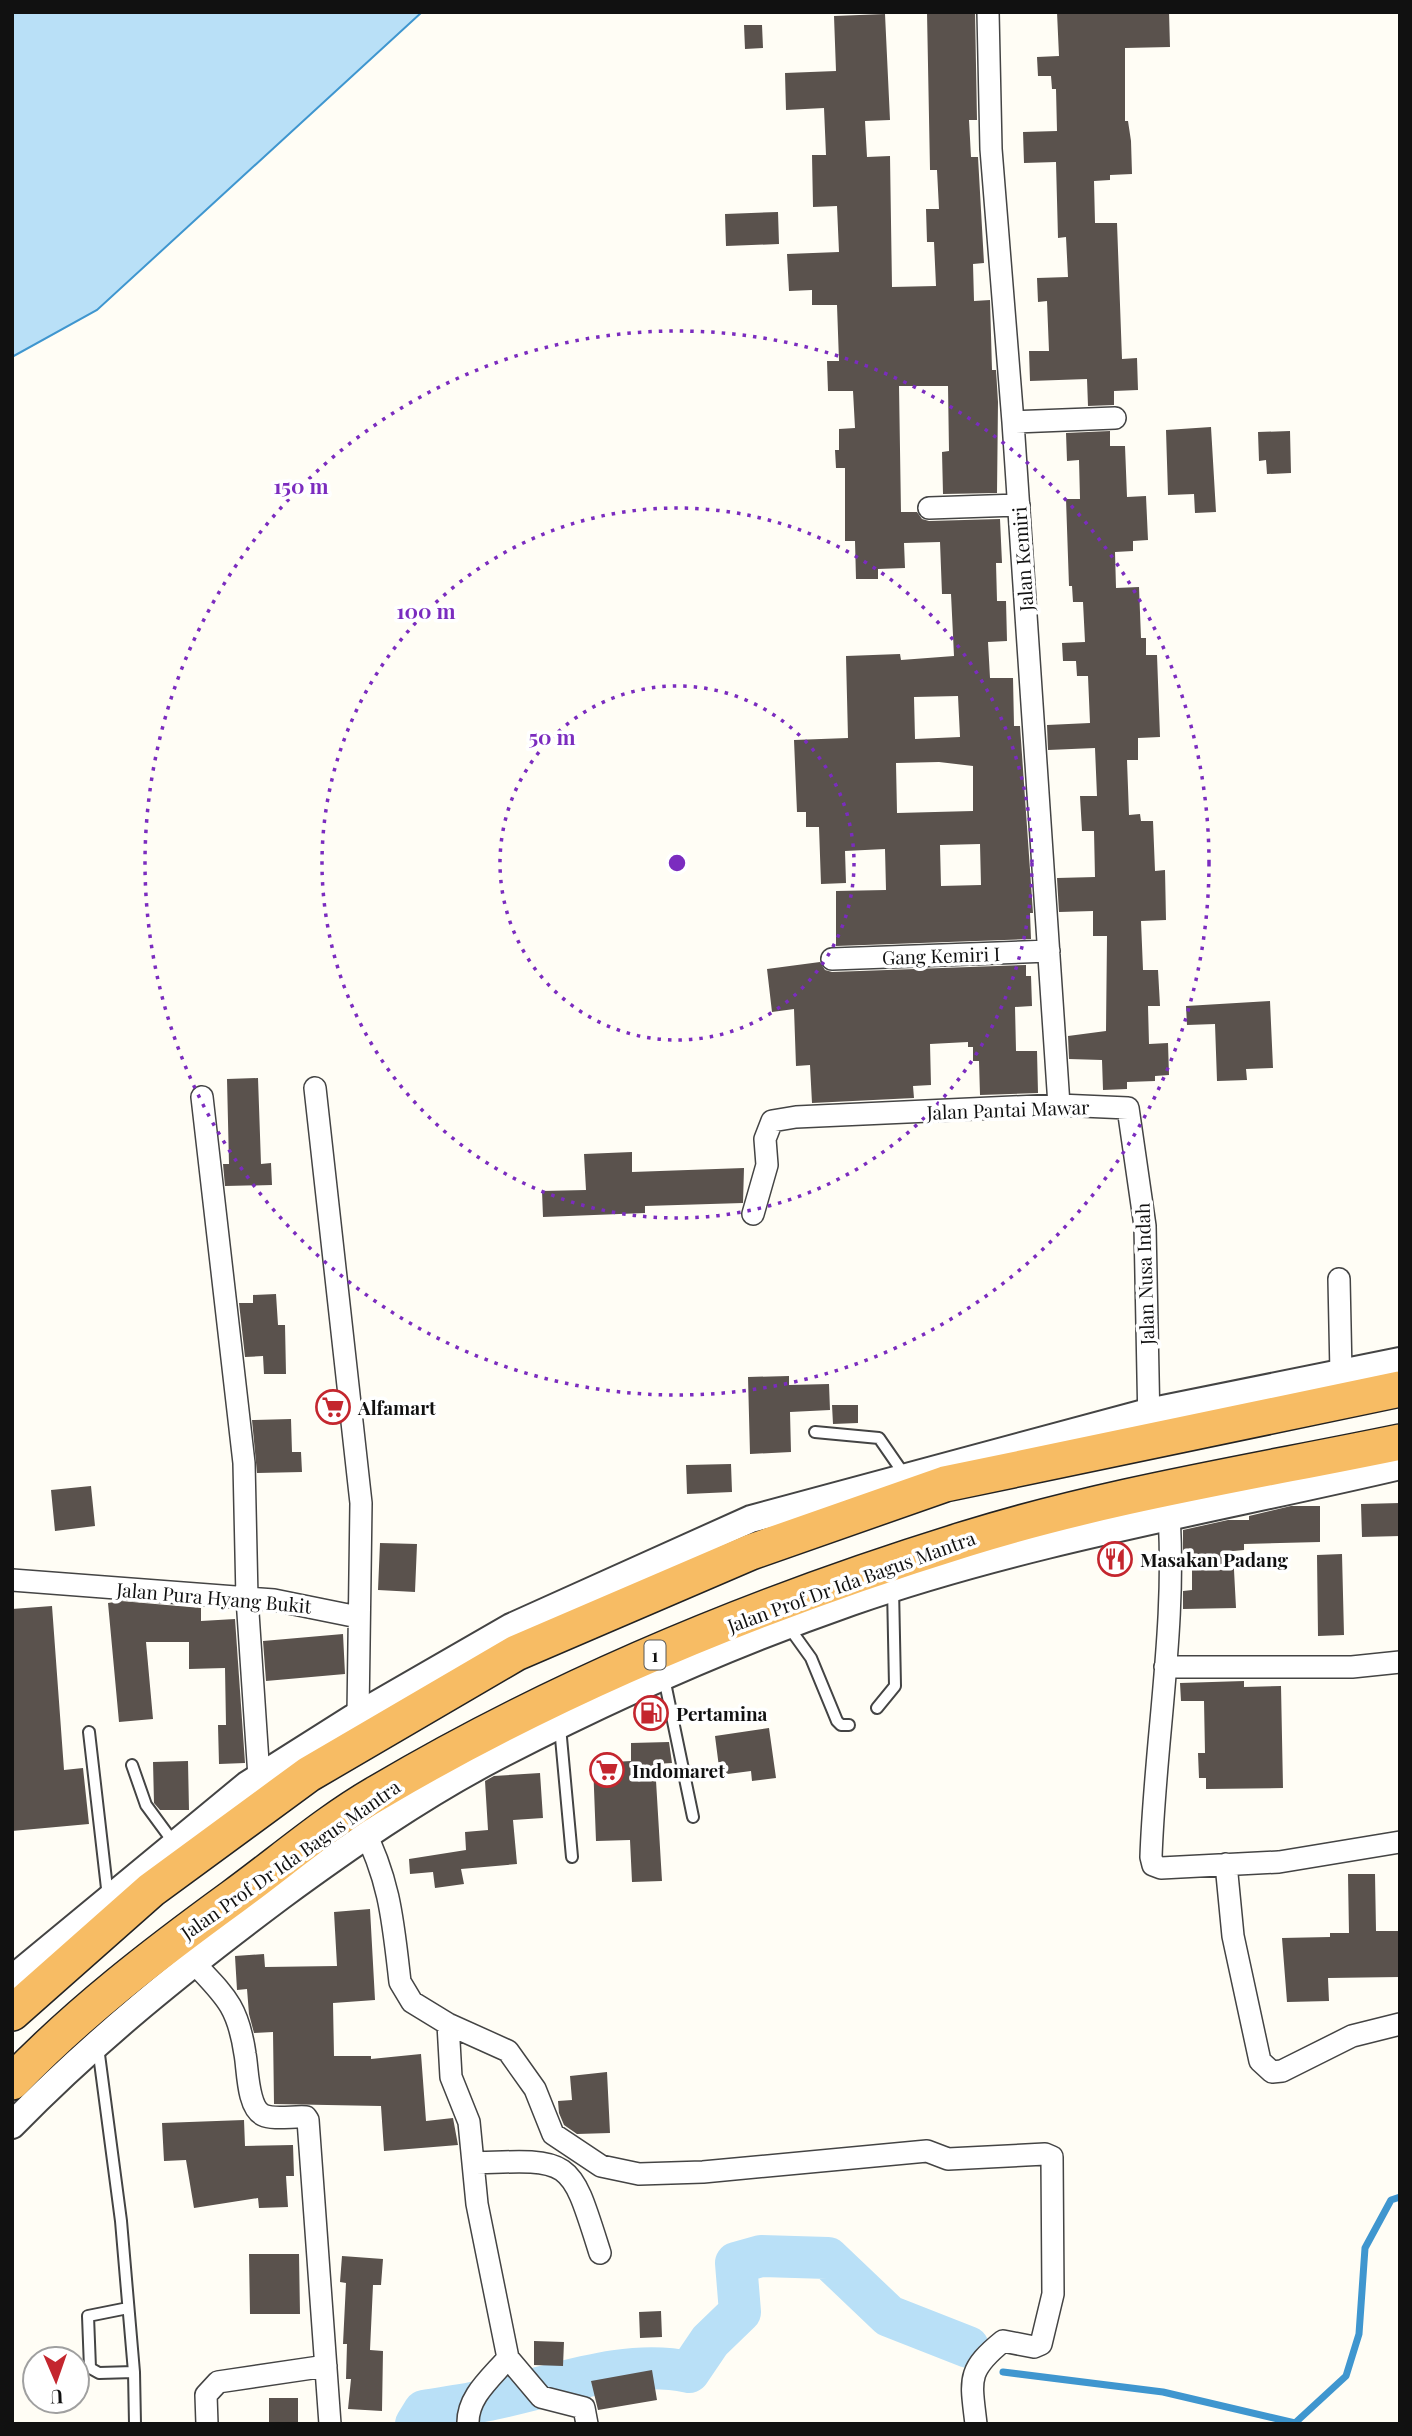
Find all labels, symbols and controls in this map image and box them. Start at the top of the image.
text: 150 m [274,471,328,499]
street label: Jalan Kemiri [1005,505,1039,613]
text: 100 m [396,596,456,624]
text: 50 m [528,722,576,750]
centre of rings [665,851,689,875]
street label: Gang Kemiri I [881,940,1001,970]
street label: Jalan Pantai Mawar [925,1093,1090,1125]
street label: Jalan Nusa Indah [1129,1202,1160,1347]
supermarket icon: Alfamart [314,1388,352,1426]
place label: Alfamart [357,1394,436,1420]
street label: Jalan Prof Dr Ida Bagus Mantra [723,1524,979,1638]
restaurant icon: Masakan Padang [1096,1540,1134,1578]
place label: Masakan Padang [1140,1546,1288,1572]
street label: Jalan Pura Hyang Bukit [115,1575,313,1618]
road number: 1 [644,1640,666,1670]
fuel station icon: Pertamina [632,1694,670,1732]
place label: Pertamina [676,1700,768,1726]
supermarket icon: Indomaret [588,1751,626,1789]
place label: Indomaret [632,1757,725,1783]
street label: Jalan Prof Dr Ida Bagus Mantra [174,1773,405,1945]
north arrow [21,2345,91,2415]
text: U [50,2385,64,2411]

